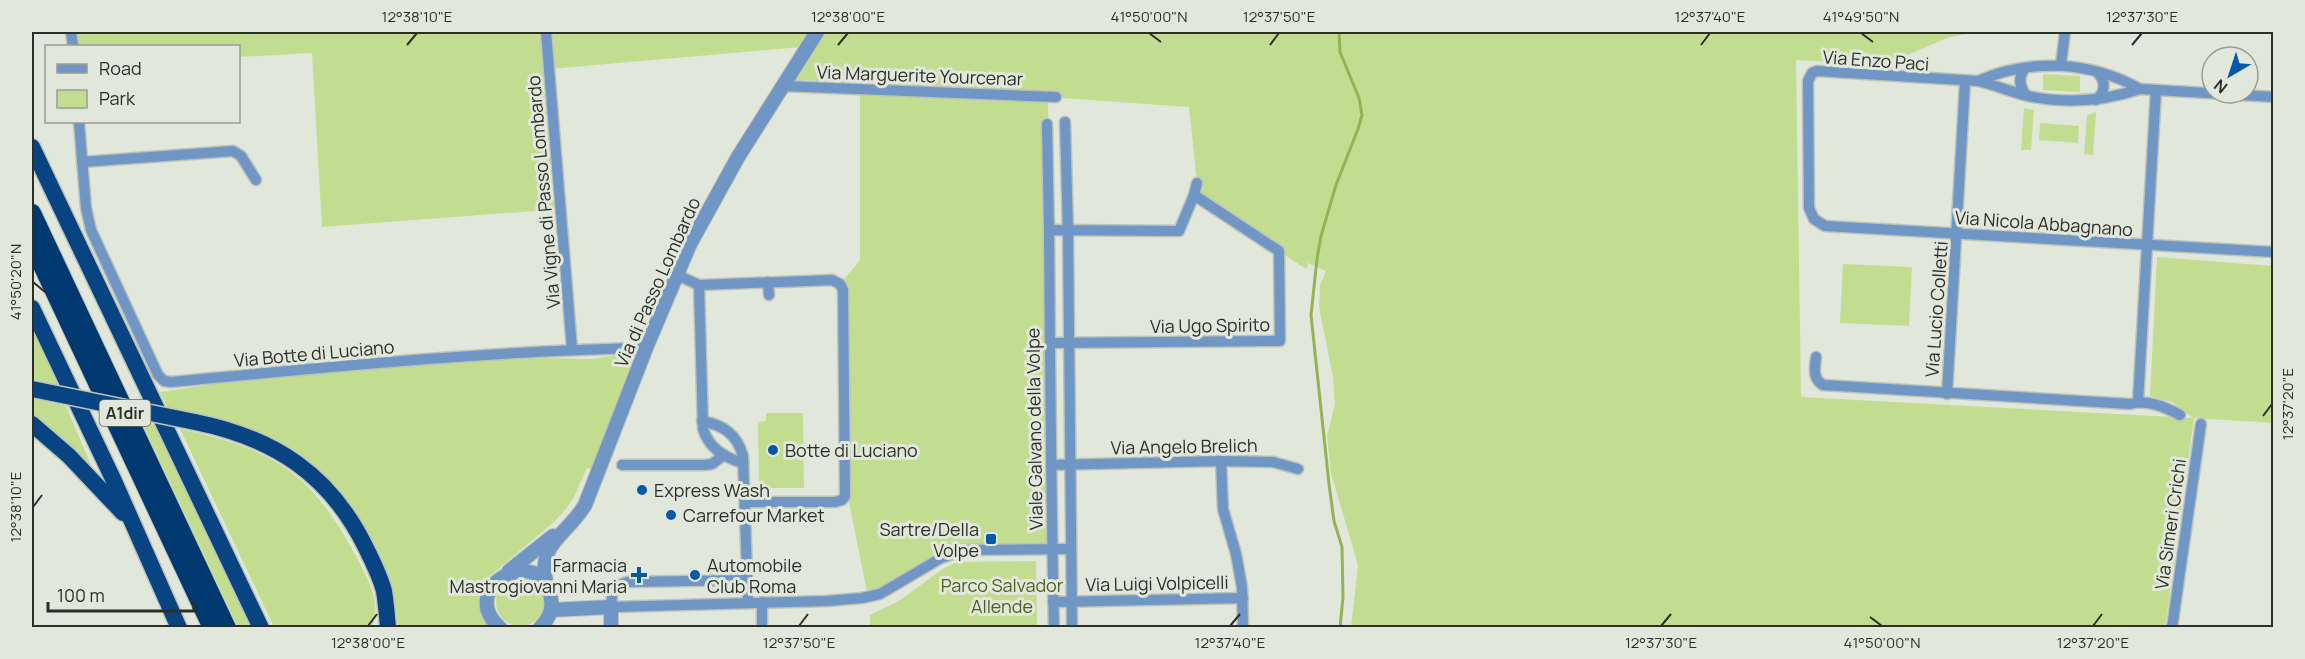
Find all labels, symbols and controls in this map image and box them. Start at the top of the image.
text: 12°38'10"E [382,6,452,27]
text: 12°38'00"E [811,6,885,27]
text: 41°50'00"N [1111,6,1187,27]
text: 12°37'50"E [1243,6,1315,27]
text: 12°37'40"E [1675,6,1745,27]
text: 41°49'50"N [1823,6,1899,27]
text: 12°37'30"E [2106,6,2178,27]
street label: Via Enzo Paci [1822,44,1930,76]
legend [45,45,240,123]
north arrow [2200,45,2260,105]
text: Road [99,56,142,80]
street label: Via Marguerite Yourcenar [816,59,1024,91]
street label: Via Vigne di Passo Lombardo [521,74,565,310]
text: N [2209,74,2232,99]
text: Park [99,86,136,110]
street label: Via di Passo Lombardo [609,193,705,371]
street label: Via Nicola Abbagnano [1954,205,2134,241]
street label: Via Lucio Colletti [1919,240,1953,378]
text: 41°50'20"N [5,244,26,320]
street label: Via Ugo Spirito [1150,312,1270,338]
street label: Viale Galvano della Volpe [1020,328,1048,530]
street label: Via Botte di Luciano [233,334,395,372]
text: 12°37'20"E [2277,368,2298,440]
road number: A1dir [100,400,150,426]
street label: Via Angelo Brelich [1110,433,1258,459]
place label: Botte di Luciano [785,438,918,462]
marker: Botte di Luciano [766,443,780,457]
street label: Via Simeri Crichi [2149,457,2191,591]
text: 12°38'10"E [5,472,26,542]
place label: Express Wash [654,478,770,502]
marker: Express Wash [635,483,649,497]
place label: Carrefour Market [683,503,825,527]
marker: Carrefour Market [664,508,678,522]
place label: Sartre/Della Volpe [879,517,979,562]
marker: Sartre/Della Volpe [984,532,998,546]
place label: Farmacia Mastrogiovanni Maria [450,553,627,598]
place label: Automobile Club Roma [707,553,802,598]
marker: Farmacia Mastrogiovanni Maria [632,568,646,582]
marker: Automobile Club Roma [688,568,702,582]
street label: Via Luigi Volpicelli [1085,570,1229,596]
park label: Parco Salvador Allende [941,573,1064,618]
scale bar [48,575,194,613]
text: 100 m [57,583,105,607]
text: 12°38'00"E [331,632,405,653]
text: 12°37'50"E [763,632,835,653]
text: 12°37'40"E [1195,632,1265,653]
text: 12°37'30"E [1625,632,1697,653]
text: 41°50'00"N [1844,632,1920,653]
text: 12°37'20"E [2057,632,2129,653]

